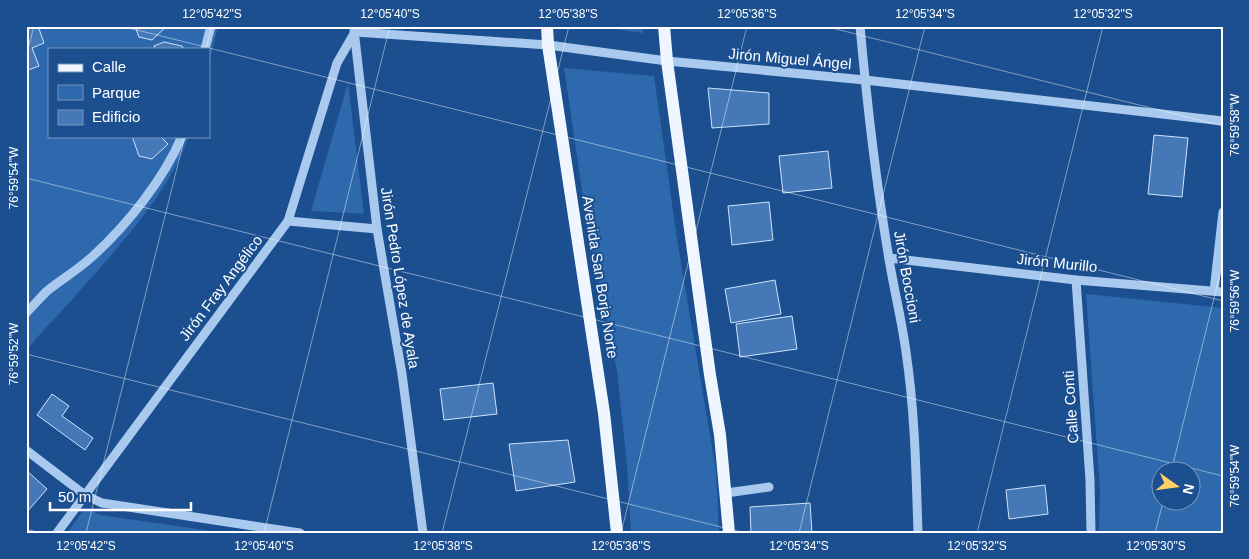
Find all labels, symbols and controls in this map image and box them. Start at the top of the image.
text: 12°05'42"S [182,7,242,21]
text: 12°05'40"S [360,7,420,21]
text: 12°05'38"S [538,7,598,21]
text: 12°05'36"S [717,7,777,21]
text: 12°05'34"S [895,7,955,21]
text: 12°05'32"S [1073,7,1133,21]
street label: Jirón Miguel Ángel [728,45,852,72]
legend [48,48,210,138]
text: Calle [92,58,126,75]
text: Parque [92,84,140,101]
text: 76°59'58"W [1228,93,1242,156]
text: Edificio [92,108,140,125]
text: 76°59'54"W [7,146,21,209]
street label: Jirón Pedro López de Ayala [378,186,423,370]
street label: Avenida San Borja Norte [579,194,622,360]
street label: Jirón Boccioni [891,229,924,324]
street label: Jirón Fray Angélico [175,232,266,344]
street label: Jirón Murillo [1016,250,1098,275]
text: 76°59'56"W [1228,269,1242,332]
text: 76°59'52"W [7,322,21,385]
street label: Calle Conti [1059,370,1082,444]
text: 76°59'54"W [1228,444,1242,507]
north arrow [1152,462,1202,512]
scale bar [50,479,191,511]
text: N [1180,482,1198,496]
text: 50 m [58,488,91,505]
text: 12°05'42"S [56,539,116,553]
text: 12°05'40"S [234,539,294,553]
text: 12°05'38"S [413,539,473,553]
text: 12°05'36"S [591,539,651,553]
text: 12°05'34"S [769,539,829,553]
text: 12°05'32"S [947,539,1007,553]
text: 12°05'30"S [1126,539,1186,553]

